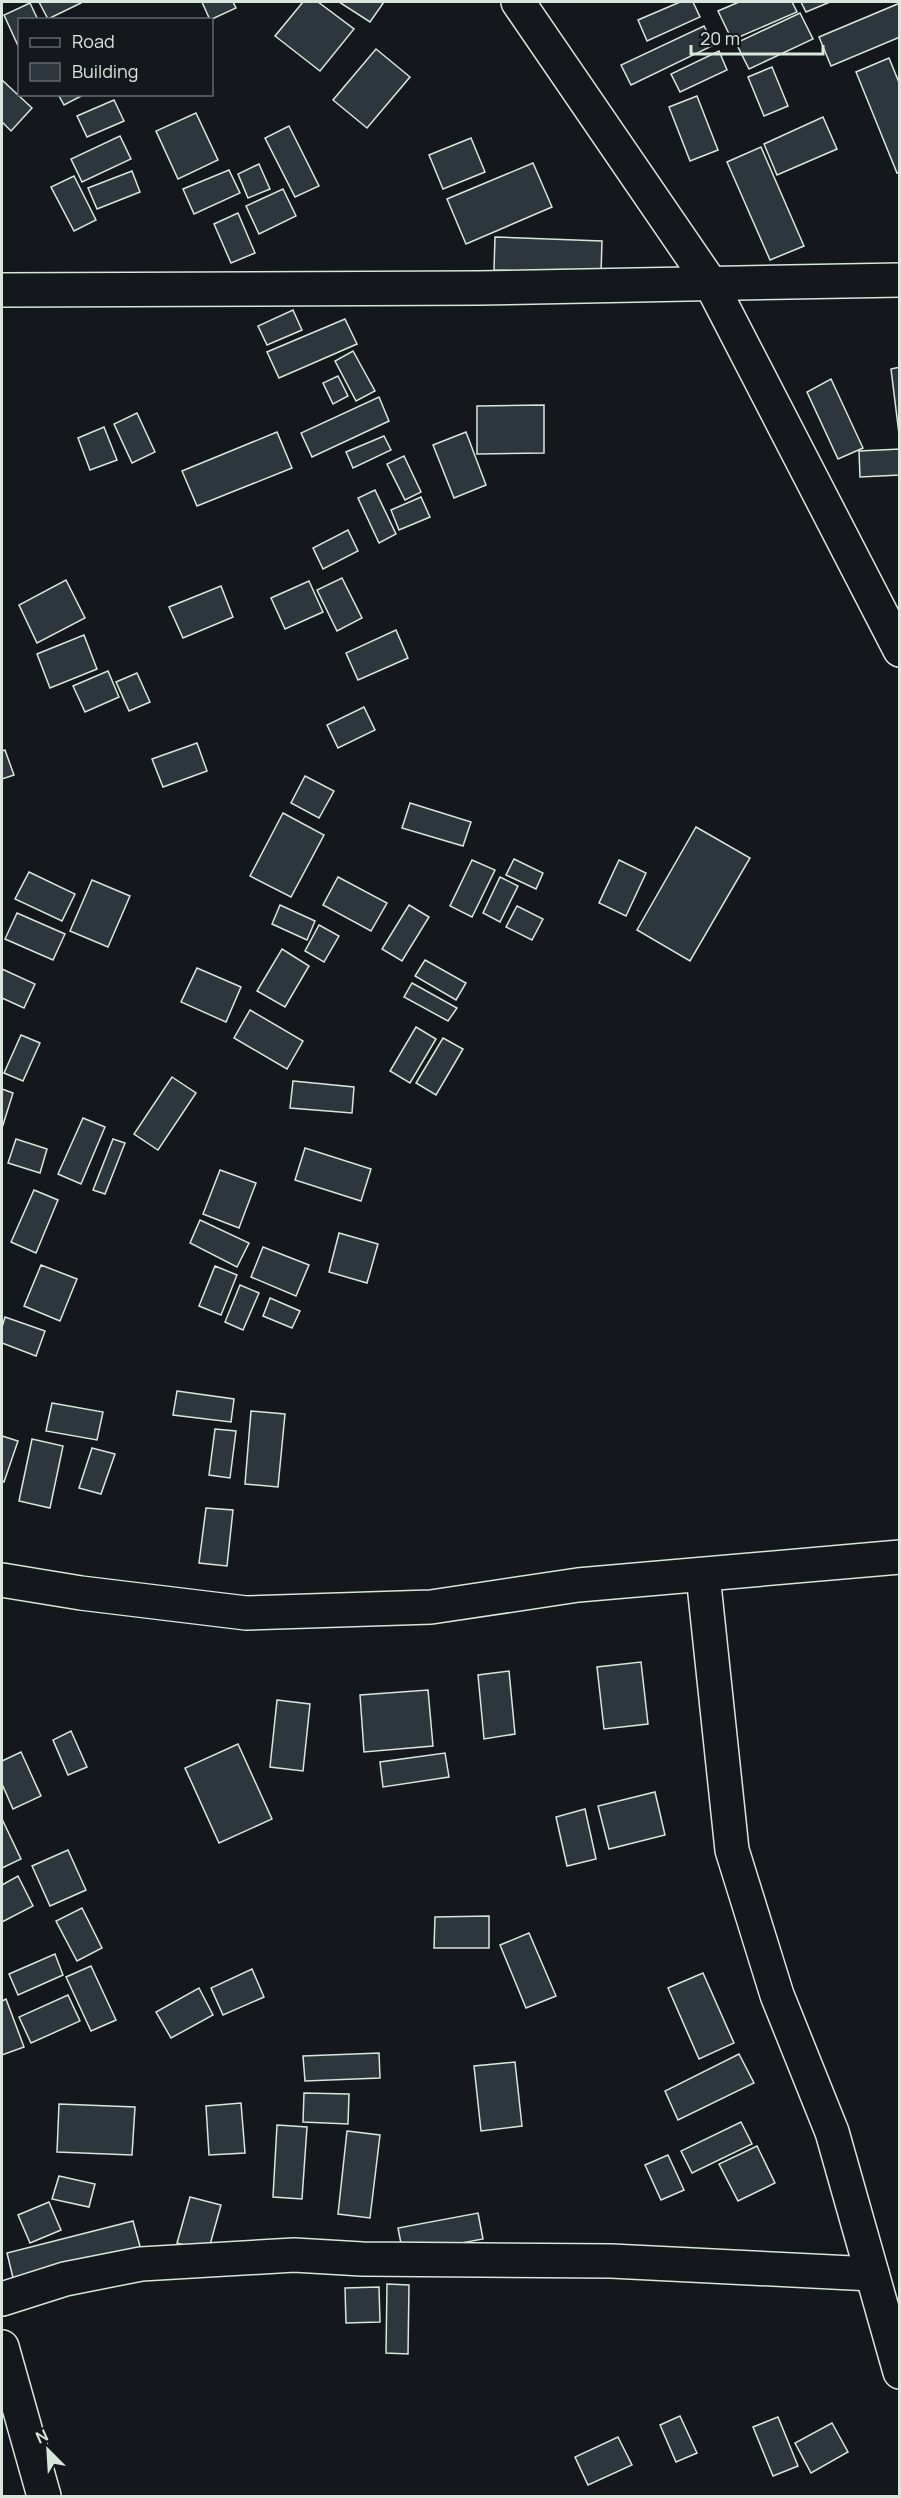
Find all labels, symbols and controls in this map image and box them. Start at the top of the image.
legend [18,18,213,96]
scale bar [691,18,823,56]
text: 20 m [700,26,740,50]
text: Road [72,29,115,53]
text: Building [72,59,138,83]
north arrow [18,2420,78,2480]
text: N [32,2424,52,2449]

